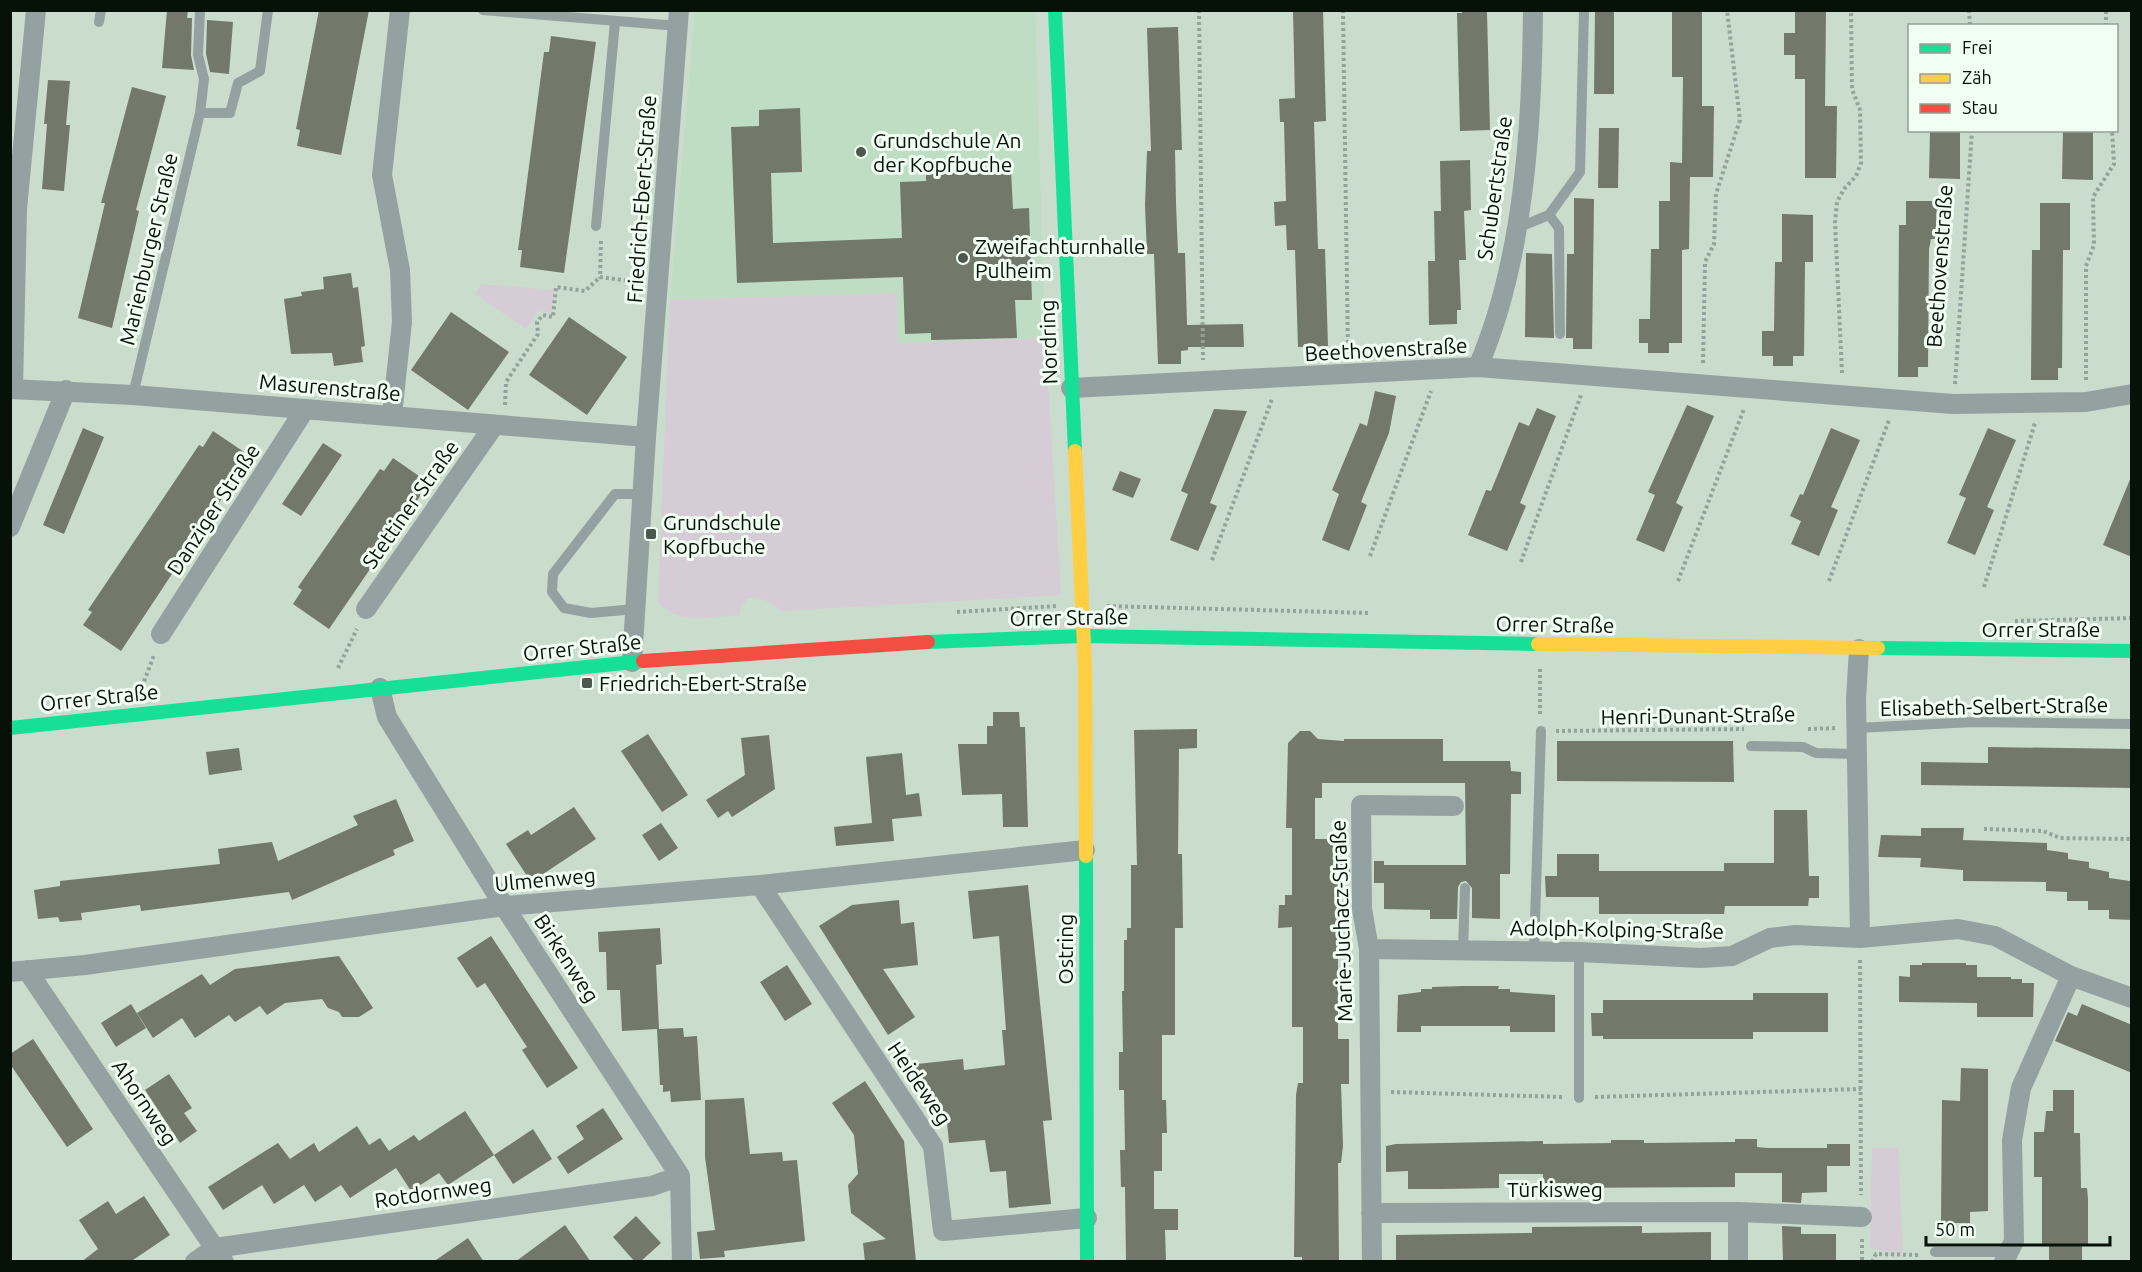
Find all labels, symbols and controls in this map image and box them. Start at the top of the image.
legend [1908,24,2118,132]
text: Frei [1962,37,1992,57]
text: Zäh [1962,67,1992,87]
street label: Friedrich-Ebert-Straße [622,94,660,304]
text: Stau [1962,97,1998,117]
street label: Schubertstraße [1472,114,1516,262]
place label: Grundschule An der Kopfbuche [873,128,1022,176]
marker: Grundschule An der Kopfbuche [854,145,868,159]
street label: Marienburger Straße [114,151,182,347]
street label: Beethovenstraße [1921,184,1957,348]
place label: Zweifachturnhalle Pulheim [975,234,1146,282]
marker: Zweifachturnhalle Pulheim [956,251,970,265]
street label: Nordring [1035,299,1061,385]
street label: Beethovenstraße [1304,333,1468,365]
street label: Masurenstraße [258,369,402,405]
street label: Stettiner Straße [357,435,463,573]
street label: Danziger Straße [162,439,264,579]
place label: Grundschule Kopfbuche [663,510,781,558]
marker: Grundschule Kopfbuche [644,527,658,541]
street label: Orrer Straße [1009,604,1129,630]
street label: Orrer Straße [1495,611,1615,637]
street label: Orrer Straße [1982,617,2100,641]
street label: Orrer Straße [522,629,642,665]
place label: Friedrich-Ebert-Straße [599,671,807,695]
marker: Friedrich-Ebert-Straße [580,676,594,690]
street label: Orrer Straße [39,679,159,715]
street label: Elisabeth-Selbert-Straße [1880,692,2108,720]
street label: Henri-Dunant-Straße [1600,701,1796,729]
street label: Marie-Juchacz-Straße [1325,820,1357,1022]
street label: Ulmenweg [493,863,597,895]
street label: Birkenweg [530,909,604,1007]
street label: Ostring [1053,914,1077,984]
street label: Adolph-Kolping-Straße [1510,915,1724,943]
street label: Heideweg [883,1037,957,1129]
street label: Ahornweg [108,1055,182,1149]
street label: Rotdornweg [373,1172,493,1212]
street label: Türkisweg [1507,1177,1603,1201]
scale bar [1926,1209,2110,1247]
text: 50 m [1935,1219,1975,1239]

